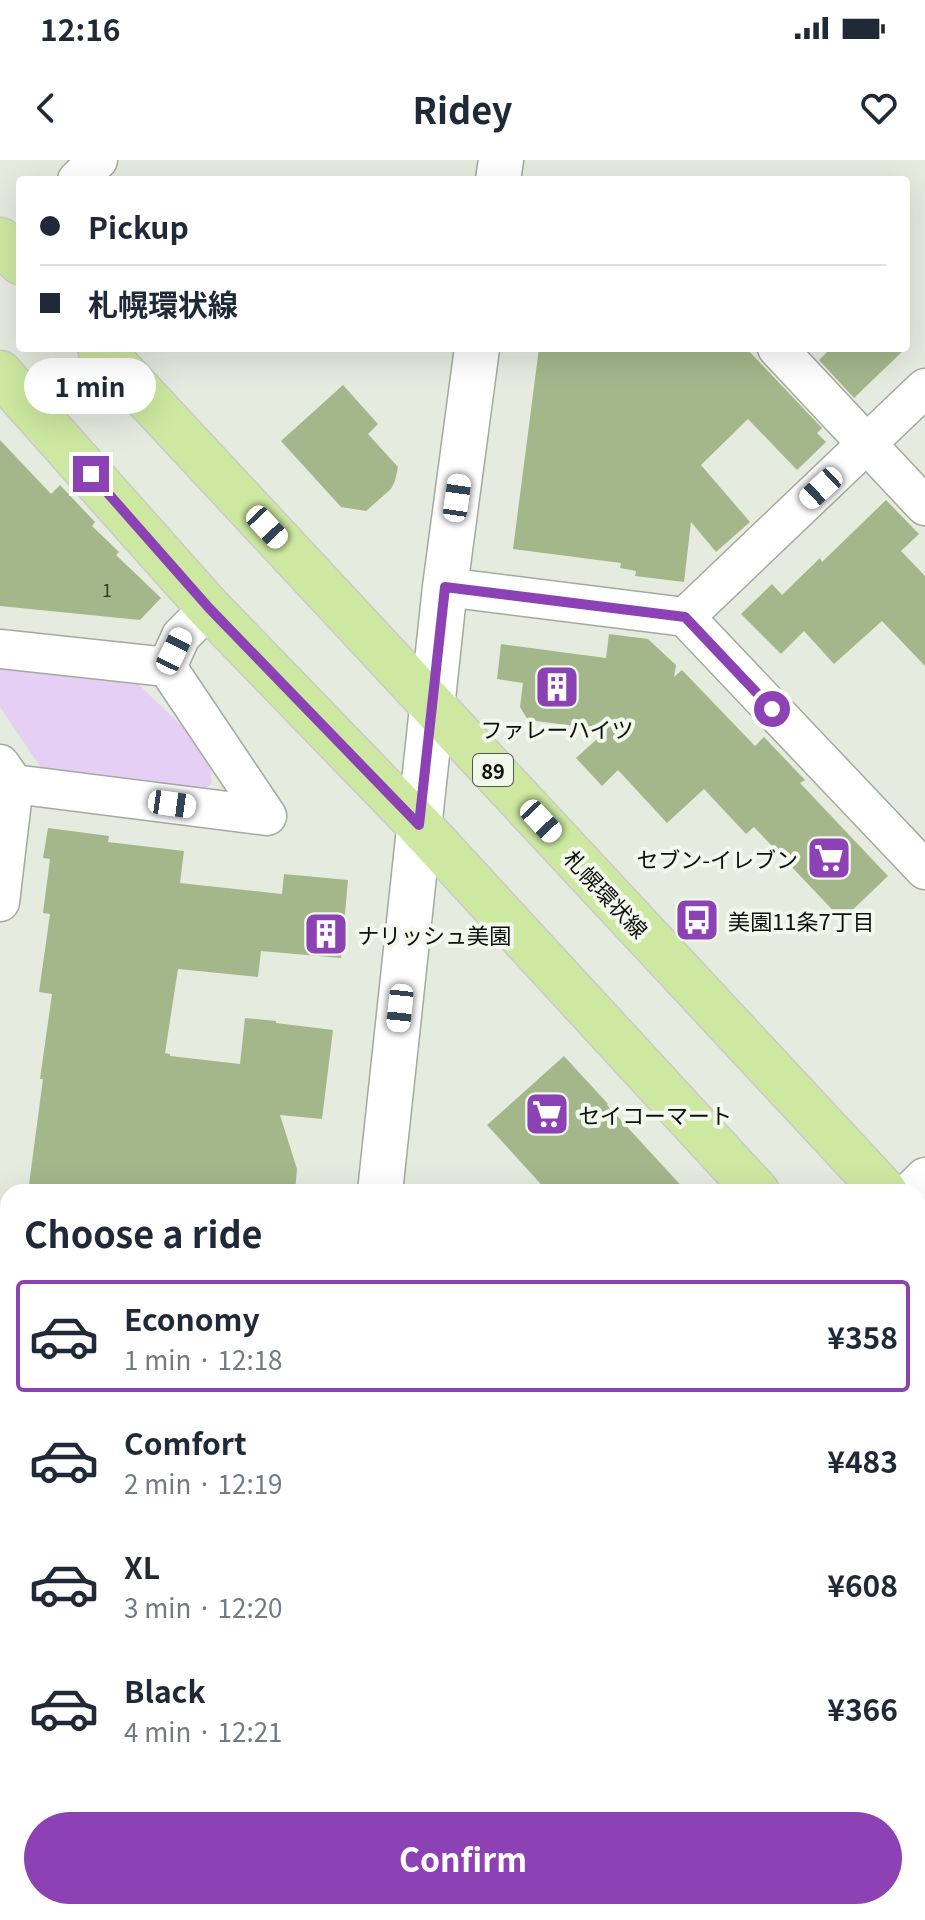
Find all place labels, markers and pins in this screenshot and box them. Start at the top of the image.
building icon: ファレーハイツ [533,663,581,711]
place label: ファレーハイツ [480,712,634,744]
supermarket icon: セブン-イレブン [805,834,853,882]
place label: セブン-イレブン [636,842,798,874]
bus stop icon: 美園11条7丁目 [673,896,721,944]
place label: 美園11条7丁目 [728,904,875,936]
building icon: ナリッシュ美園 [302,910,350,958]
place label: ナリッシュ美園 [357,918,511,950]
supermarket icon: セイコーマート [523,1090,571,1138]
place label: セイコーマート [578,1098,732,1130]

